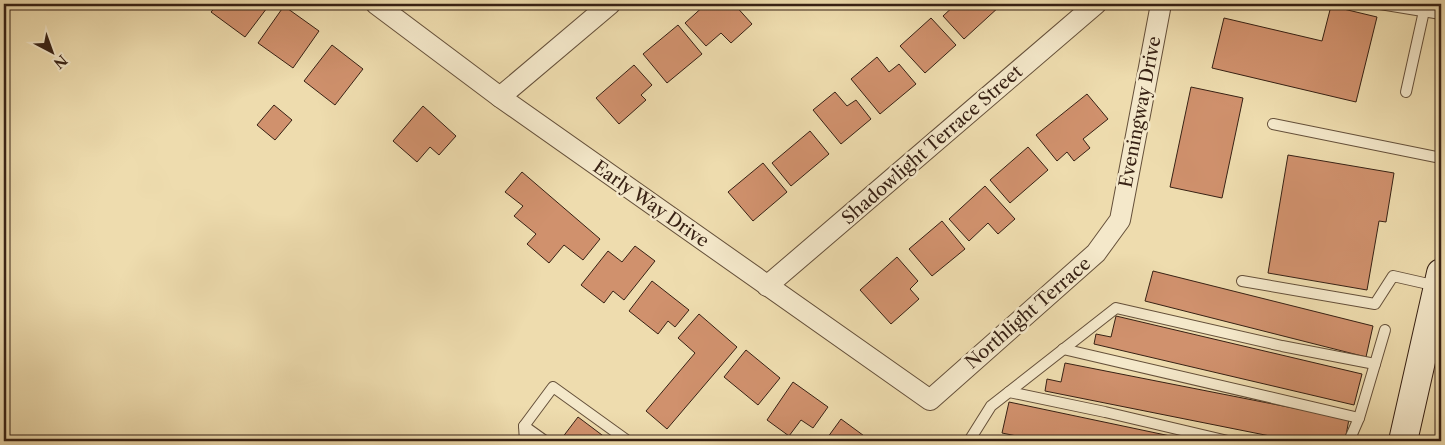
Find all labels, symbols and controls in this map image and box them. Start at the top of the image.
north arrow [28,28,78,78]
street label: Eveningway Drive [1115,34,1165,190]
text: N [50,51,71,73]
street label: Shadowlight Terrace Street [837,60,1027,229]
street label: Early Way Drive [589,156,713,252]
street label: Northlight Terrace [961,253,1095,373]

